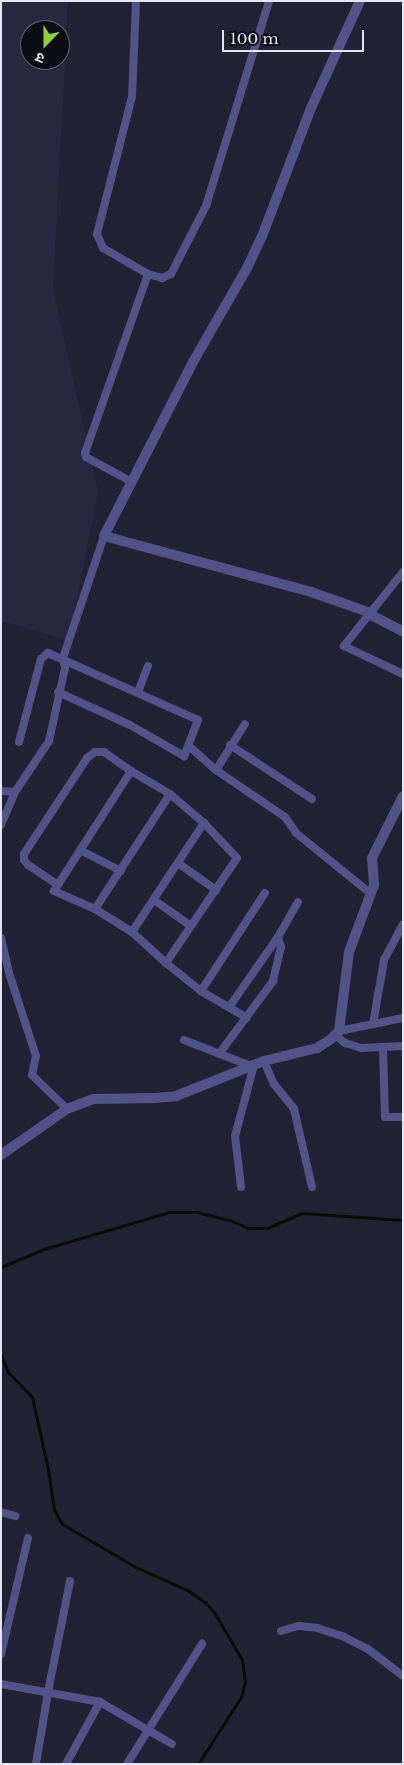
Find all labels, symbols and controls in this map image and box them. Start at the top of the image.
north arrow [20,20,70,70]
scale bar [224,20,366,52]
text: 100 m [230,29,279,48]
text: उ [33,48,47,68]

